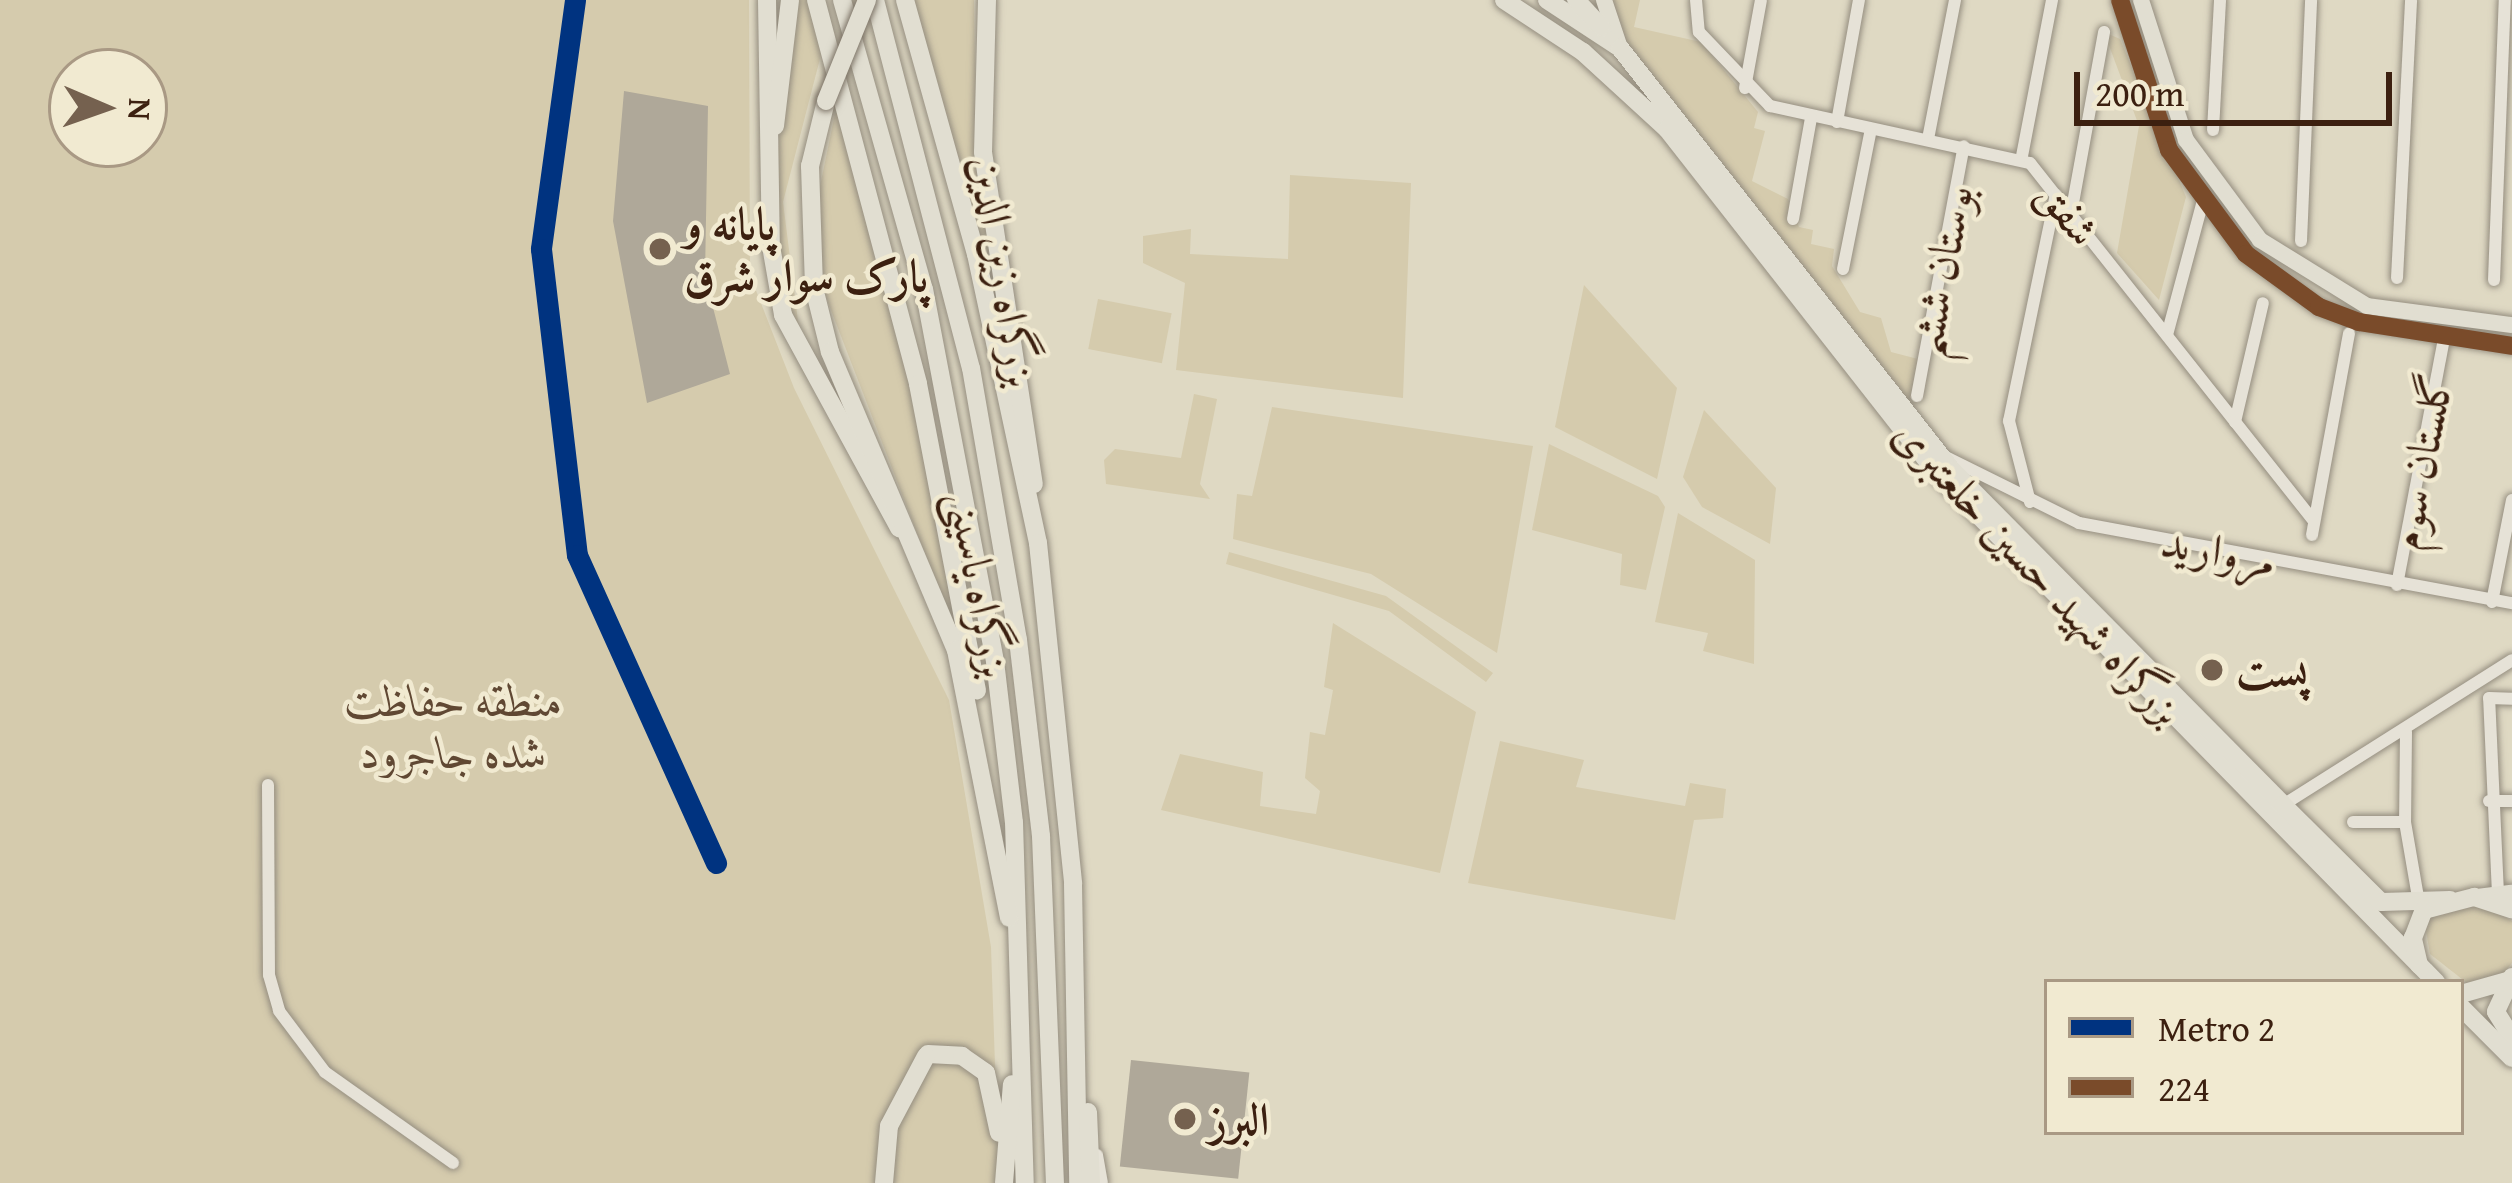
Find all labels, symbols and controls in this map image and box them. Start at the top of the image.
north arrow [48,48,168,168]
scale bar [2080,48,2398,122]
text: 200 m [2095,66,2184,119]
text: N [117,97,165,121]
street label: بزرگراه زین الدین [960,151,1050,391]
street label: شفق [2026,168,2112,256]
street label: بوستان ششم [1897,180,1983,362]
place label: پایانه و پارک‌ سوار شرق [684,196,928,302]
marker: پایانه و پارک‌ سوار شرق [647,236,673,262]
street label: گلستان سوم [2376,368,2464,554]
street label: بزرگراه شهید حسین خلعتبری [1883,406,2195,736]
street label: بزرگراه یاسینی [938,486,1024,682]
street label: مروارید [2157,512,2281,588]
place label: پست [2236,643,2308,697]
marker: پست [2199,657,2225,683]
park label: منطقه حفاظت شده جاجرود [345,673,563,779]
legend [2044,979,2464,1135]
text: Metro 2 [2158,1001,2275,1054]
text: 224 [2158,1061,2210,1114]
place label: البرز [1209,1092,1269,1146]
marker: البرز [1172,1106,1198,1132]

